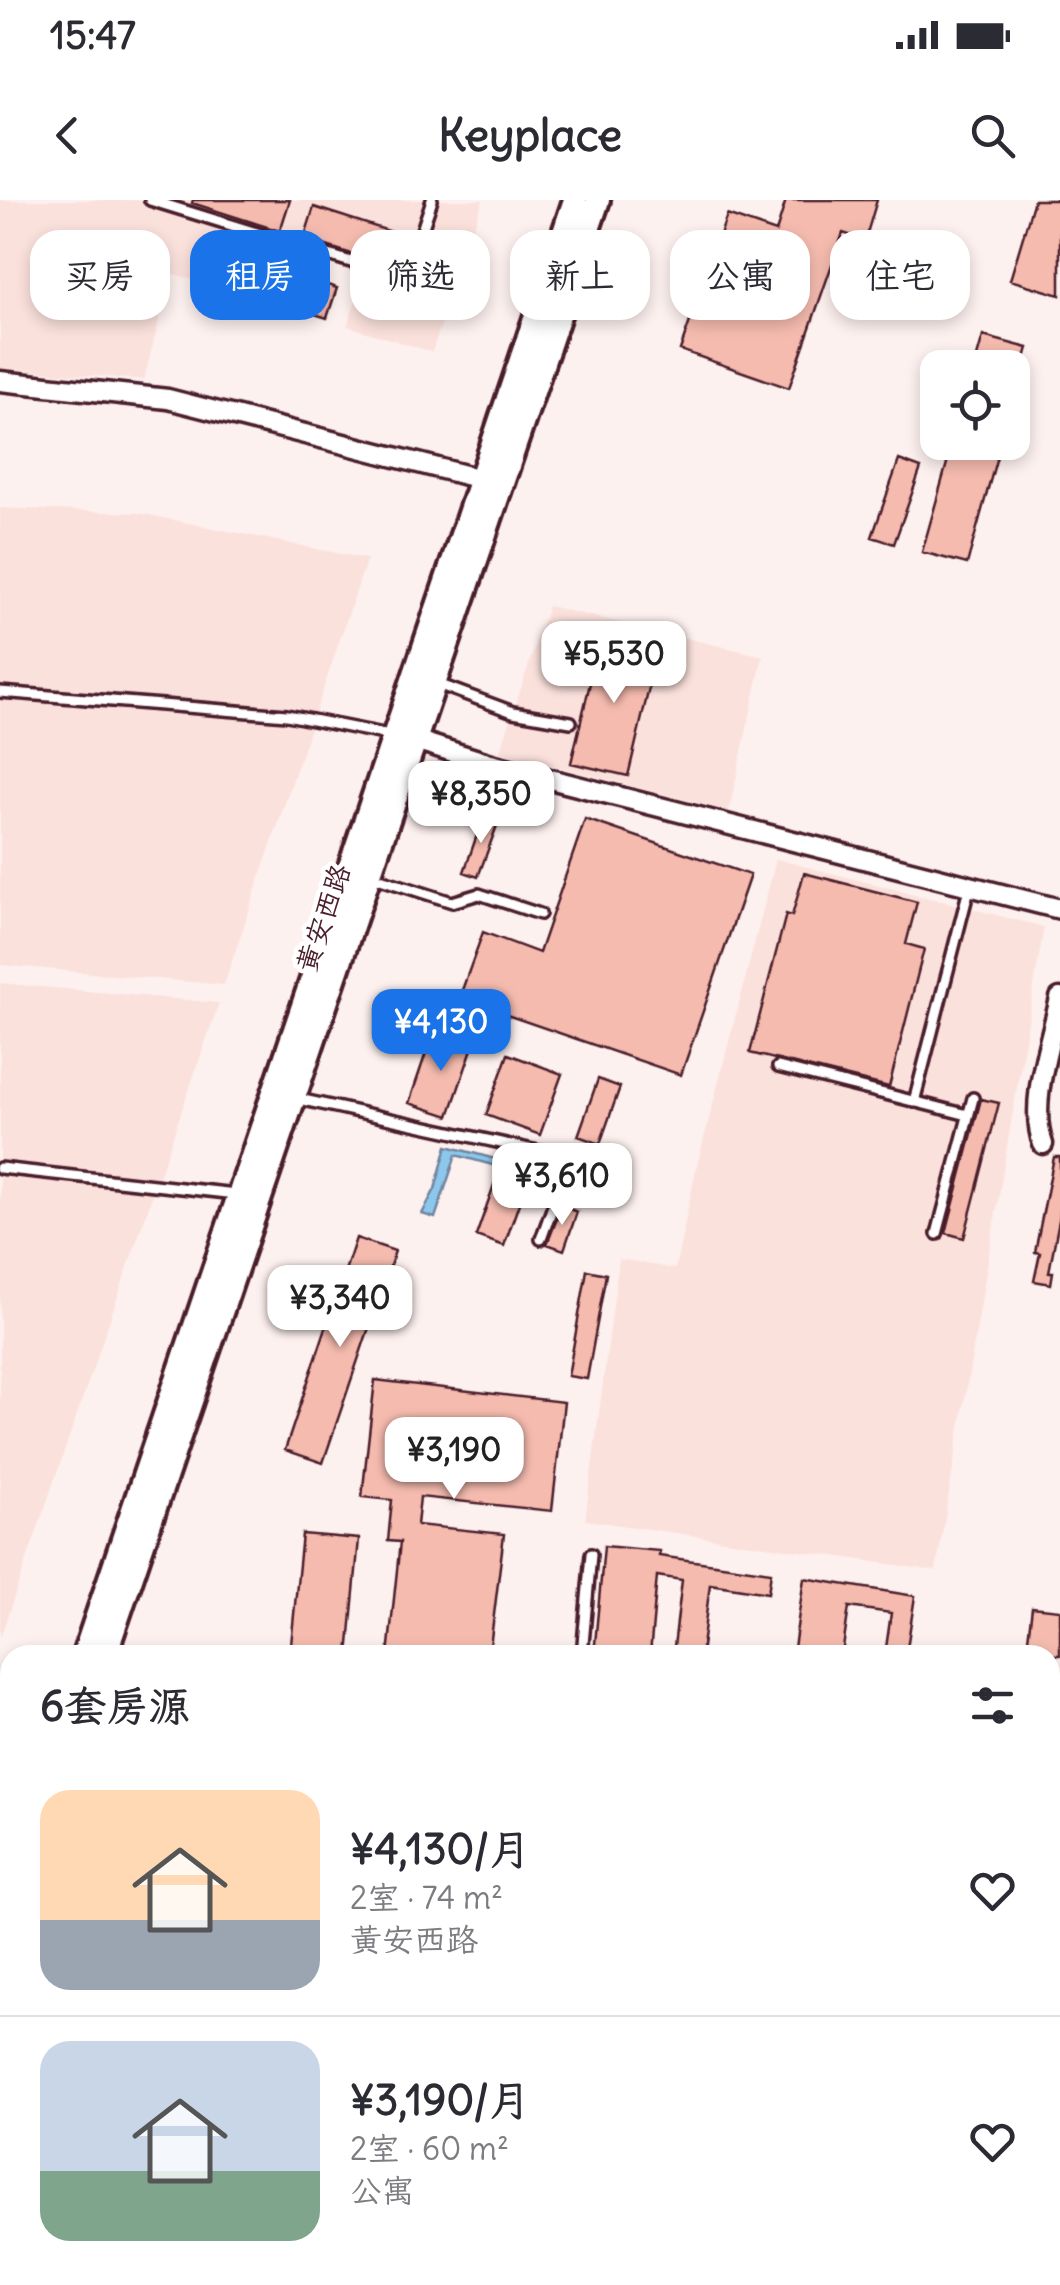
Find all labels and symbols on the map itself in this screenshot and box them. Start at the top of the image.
pin: ¥5,530 [533,621,695,706]
pin: ¥8,350 [400,761,562,846]
street label: 黄安西路 [288,859,358,977]
pin: ¥4,130 [360,989,522,1074]
pin: ¥3,610 [481,1143,643,1228]
pin: ¥3,340 [259,1265,421,1350]
pin: ¥3,190 [373,1417,535,1502]

